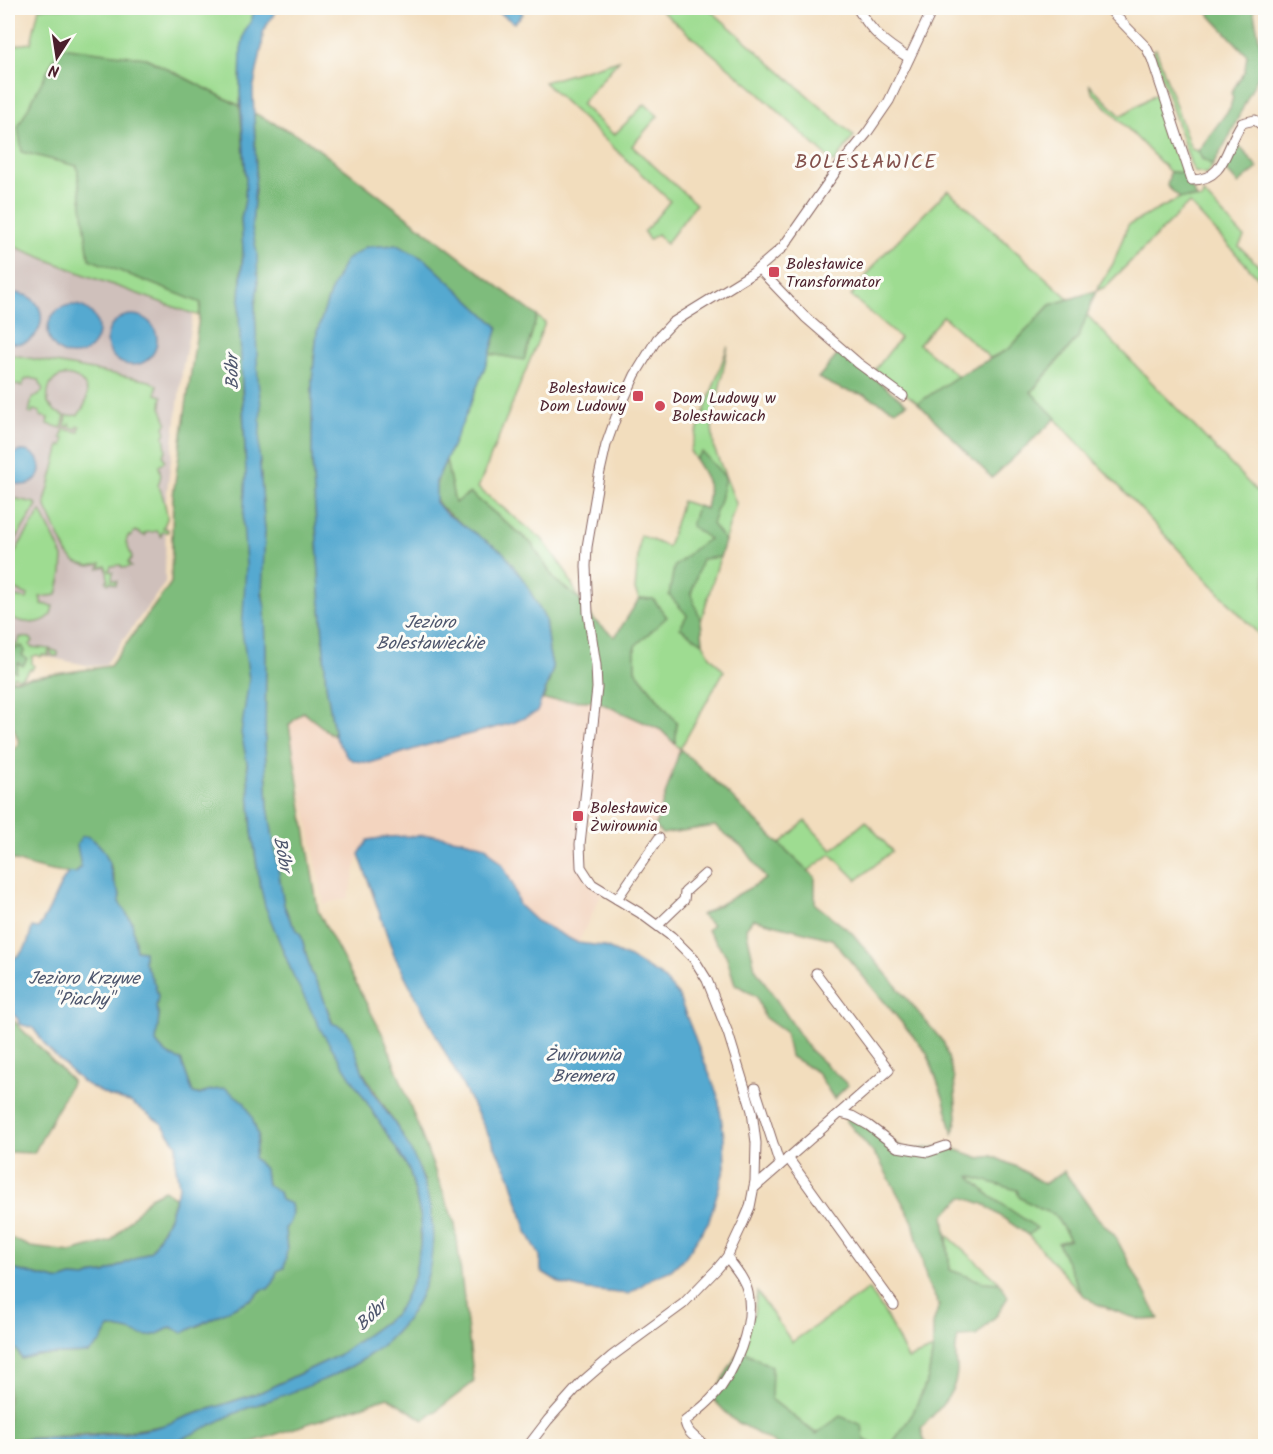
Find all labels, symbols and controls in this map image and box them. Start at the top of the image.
north arrow [27,27,87,87]
text: N [47,57,62,83]
district label: BOLESŁAWICE [795,147,937,179]
place label: Bolesławice Transformator [786,252,882,295]
marker: Bolesławice Transformator [767,265,781,279]
water label: Bóbr [219,350,248,390]
place label: Bolesławice Dom Ludowy [539,376,626,419]
place label: Dom Ludowy w Bolesławicach [672,386,776,429]
marker: Bolesławice Dom Ludowy [631,389,645,403]
marker: Dom Ludowy w Bolesławicach [653,399,667,413]
water label: Jezioro Bolesławieckie [376,609,486,659]
place label: Bolesławice Żwirownia [590,796,668,839]
marker: Bolesławice Żwirownia [571,809,585,823]
water label: Bóbr [264,834,300,878]
water label: Jezioro Krzywe "Piachy" [28,965,142,1015]
water label: Żwirownia Bremera [545,1042,623,1092]
water label: Bóbr [349,1291,398,1339]

